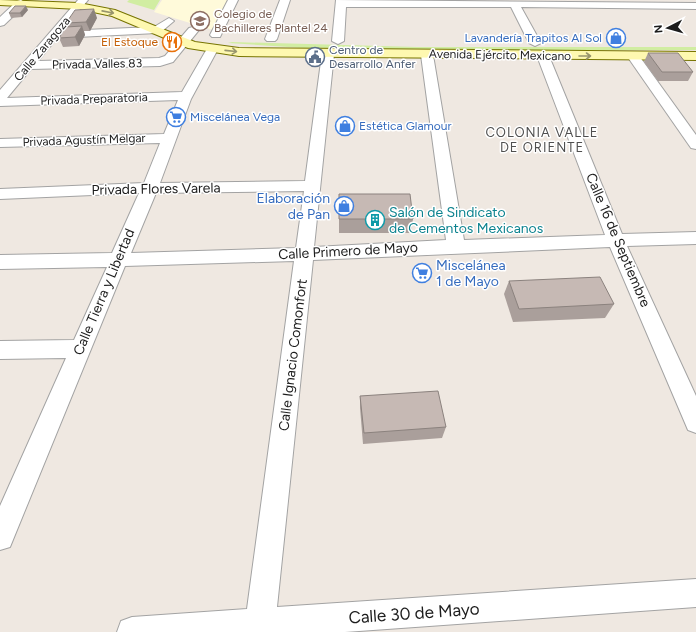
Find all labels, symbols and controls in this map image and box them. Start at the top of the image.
place label: Colegio de Bachilleres Plantel 24 [214,7,328,35]
one-way arrow [101,8,114,16]
north arrow [648,8,688,48]
school or university icon: Colegio de Bachilleres Plantel 24 [189,10,211,32]
street label: Calle Zaragoza [11,14,73,84]
text: N [652,24,665,34]
shop icon: Lavandería Trapitos Al Sol [605,27,627,49]
restaurant icon: El Estoque [161,31,183,53]
place label: Lavandería Trapitos Al Sol [464,31,602,45]
place label: El Estoque [101,35,158,49]
place label: Centro de Desarrollo Anfer [329,43,416,71]
public building icon: Centro de Desarrollo Anfer [304,46,326,68]
one-way arrow [224,47,237,55]
street label: Avenida Ejército Mexicano [429,47,571,63]
one-way arrow [578,52,591,60]
street label: Privada Valles 83 [52,56,142,72]
street label: Privada Preparatoria [40,90,148,108]
supermarket icon: Miscelánea Vega [165,106,187,128]
place label: Miscelánea Vega [190,110,280,124]
shop icon: Estética Glamour [334,115,356,137]
place label: Estética Glamour [359,119,451,133]
district label: COLONIA VALLE DE ORIENTE [485,125,599,155]
street label: Privada Agustín Melgar [22,131,146,149]
street label: Calle 16 de Septiembre [582,170,654,310]
street label: Privada Flores Varela [91,179,221,199]
place label: Elaboración de Pan [257,190,330,223]
shop icon: Elaboración de Pan [333,195,355,217]
place label: Salón de Sindicato de Cementos Mexicanos [389,204,543,237]
building icon: Salón de Sindicato de Cementos Mexicanos [364,209,386,231]
street label: Calle Tierra y Libertad [70,226,138,358]
street label: Calle Primero de Mayo [278,239,418,263]
place label: Miscelánea 1 de Mayo [436,257,506,290]
supermarket icon: Miscelánea 1 de Mayo [411,262,433,284]
street label: Calle Ignacio Comonfort [275,278,311,432]
street label: Calle 30 de Mayo [348,598,480,628]

